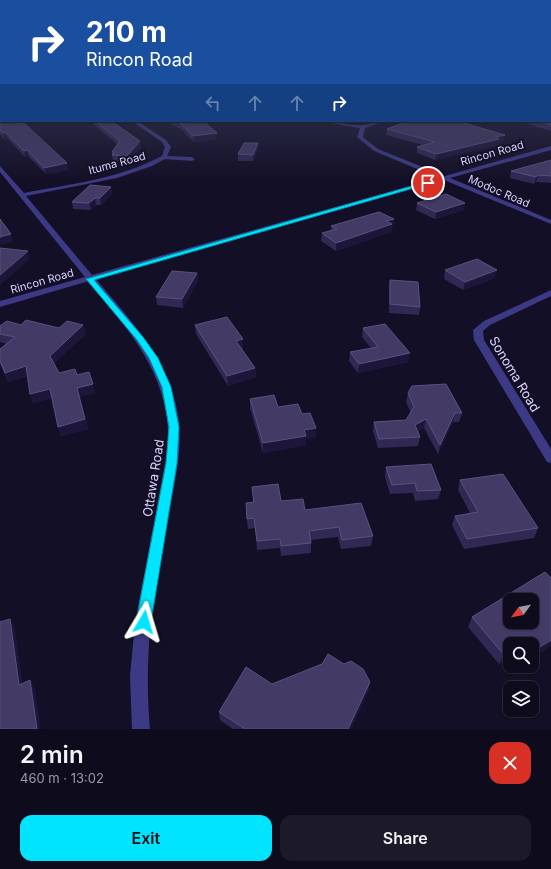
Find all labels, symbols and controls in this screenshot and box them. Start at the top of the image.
text: 210 m [86,15,167,49]
icon: right [20,16,72,68]
text: Rincon Road [86,49,193,70]
icon: left [202,92,224,114]
icon: ahead [244,92,266,114]
icon: ahead [286,92,308,114]
icon: right [328,92,350,114]
street label: Rincon Road [459,137,525,169]
street label: Ituma Road [87,149,147,177]
pin [411,166,445,200]
icon: arrive [417,172,439,194]
street label: Modoc Road [466,172,532,210]
street label: Rincon Road [9,265,75,297]
street label: Sonoma Road [486,333,544,415]
street label: Ottawa Road [139,438,167,518]
north arrow [503,593,539,629]
map controls [503,593,539,717]
position arrow [123,601,165,643]
button: search [503,637,539,673]
button: layers [503,681,539,717]
text: 2 min [20,740,84,769]
button: close [489,742,531,784]
text: 460 m · 13:02 [20,770,104,786]
button: Exit [20,815,272,861]
button: Share [280,815,531,861]

